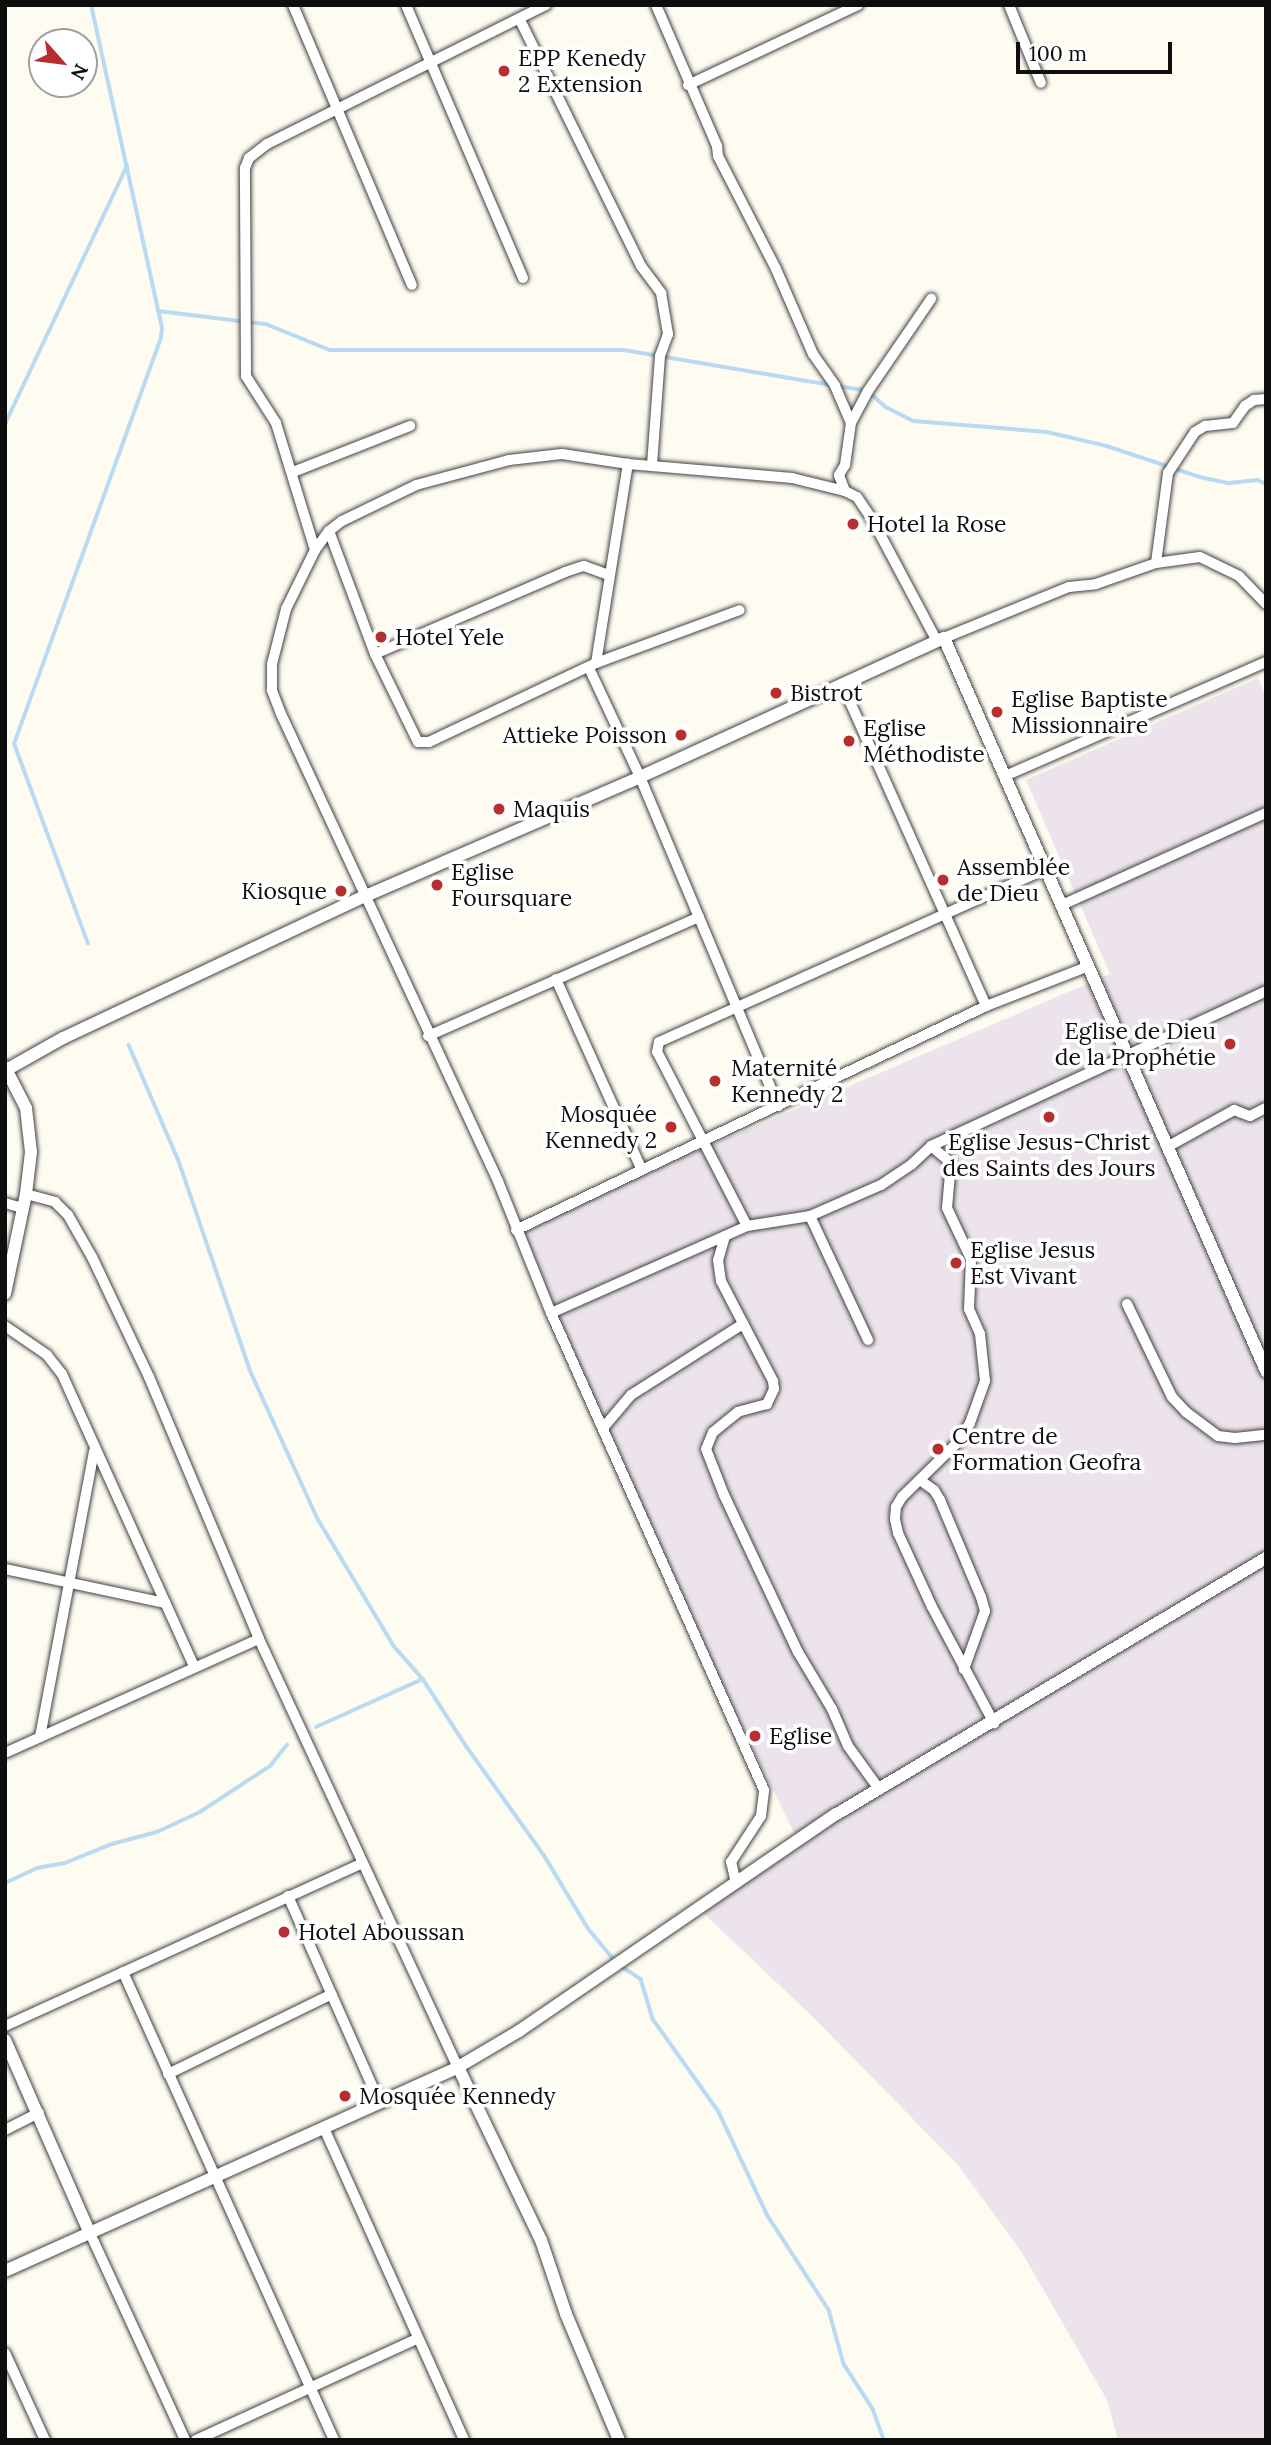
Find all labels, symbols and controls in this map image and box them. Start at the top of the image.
north arrow [28,28,98,98]
scale bar [1019,28,1175,72]
text: 100 m [1029,40,1087,67]
place label: EPP Kenedy 2 Extension [518,44,646,98]
text: N [66,60,94,84]
marker: EPP Kenedy 2 Extension [496,63,512,79]
place label: Hotel la Rose [867,510,1007,538]
marker: Hotel la Rose [845,516,861,532]
place label: Hotel Yele [395,623,504,651]
marker: Hotel Yele [373,629,389,645]
place label: Bistrot [790,679,862,707]
marker: Bistrot [768,685,784,701]
place label: Eglise Baptiste Missionnaire [1011,685,1168,739]
marker: Eglise Baptiste Missionnaire [989,704,1005,720]
place label: Eglise Méthodiste [863,714,985,768]
place label: Attieke Poisson [503,721,667,749]
marker: Attieke Poisson [673,727,689,743]
marker: Eglise Méthodiste [841,733,857,749]
place label: Maquis [513,795,590,823]
marker: Maquis [491,801,507,817]
place label: Assemblée de Dieu [957,853,1070,907]
place label: Eglise Foursquare [451,858,572,912]
marker: Assemblée de Dieu [935,872,951,888]
place label: Kiosque [241,877,327,905]
marker: Eglise Foursquare [429,877,445,893]
marker: Kiosque [333,883,349,899]
place label: Eglise de Dieu de la Prophétie [1055,1017,1216,1071]
marker: Eglise de Dieu de la Prophétie [1222,1036,1238,1052]
place label: Maternité Kennedy 2 [731,1054,843,1108]
marker: Maternité Kennedy 2 [705,1071,725,1091]
place label: Mosquée Kennedy 2 [545,1100,657,1154]
marker: Eglise Jesus-Christ des Saints des Jours [1041,1109,1057,1125]
marker: Mosquée Kennedy 2 [663,1119,679,1135]
place label: Eglise Jesus-Christ des Saints des Jours [943,1128,1155,1182]
place label: Eglise Jesus Est Vivant [970,1236,1095,1290]
marker: Eglise Jesus Est Vivant [948,1255,964,1271]
place label: Centre de Formation Geofra [952,1422,1141,1476]
marker: Centre de Formation Geofra [930,1441,946,1457]
place label: Eglise [769,1722,832,1750]
marker: Eglise [747,1728,763,1744]
place label: Hotel Aboussan [298,1918,465,1946]
marker: Hotel Aboussan [276,1924,292,1940]
place label: Mosquée Kennedy [359,2082,556,2110]
marker: Mosquée Kennedy [337,2088,353,2104]

